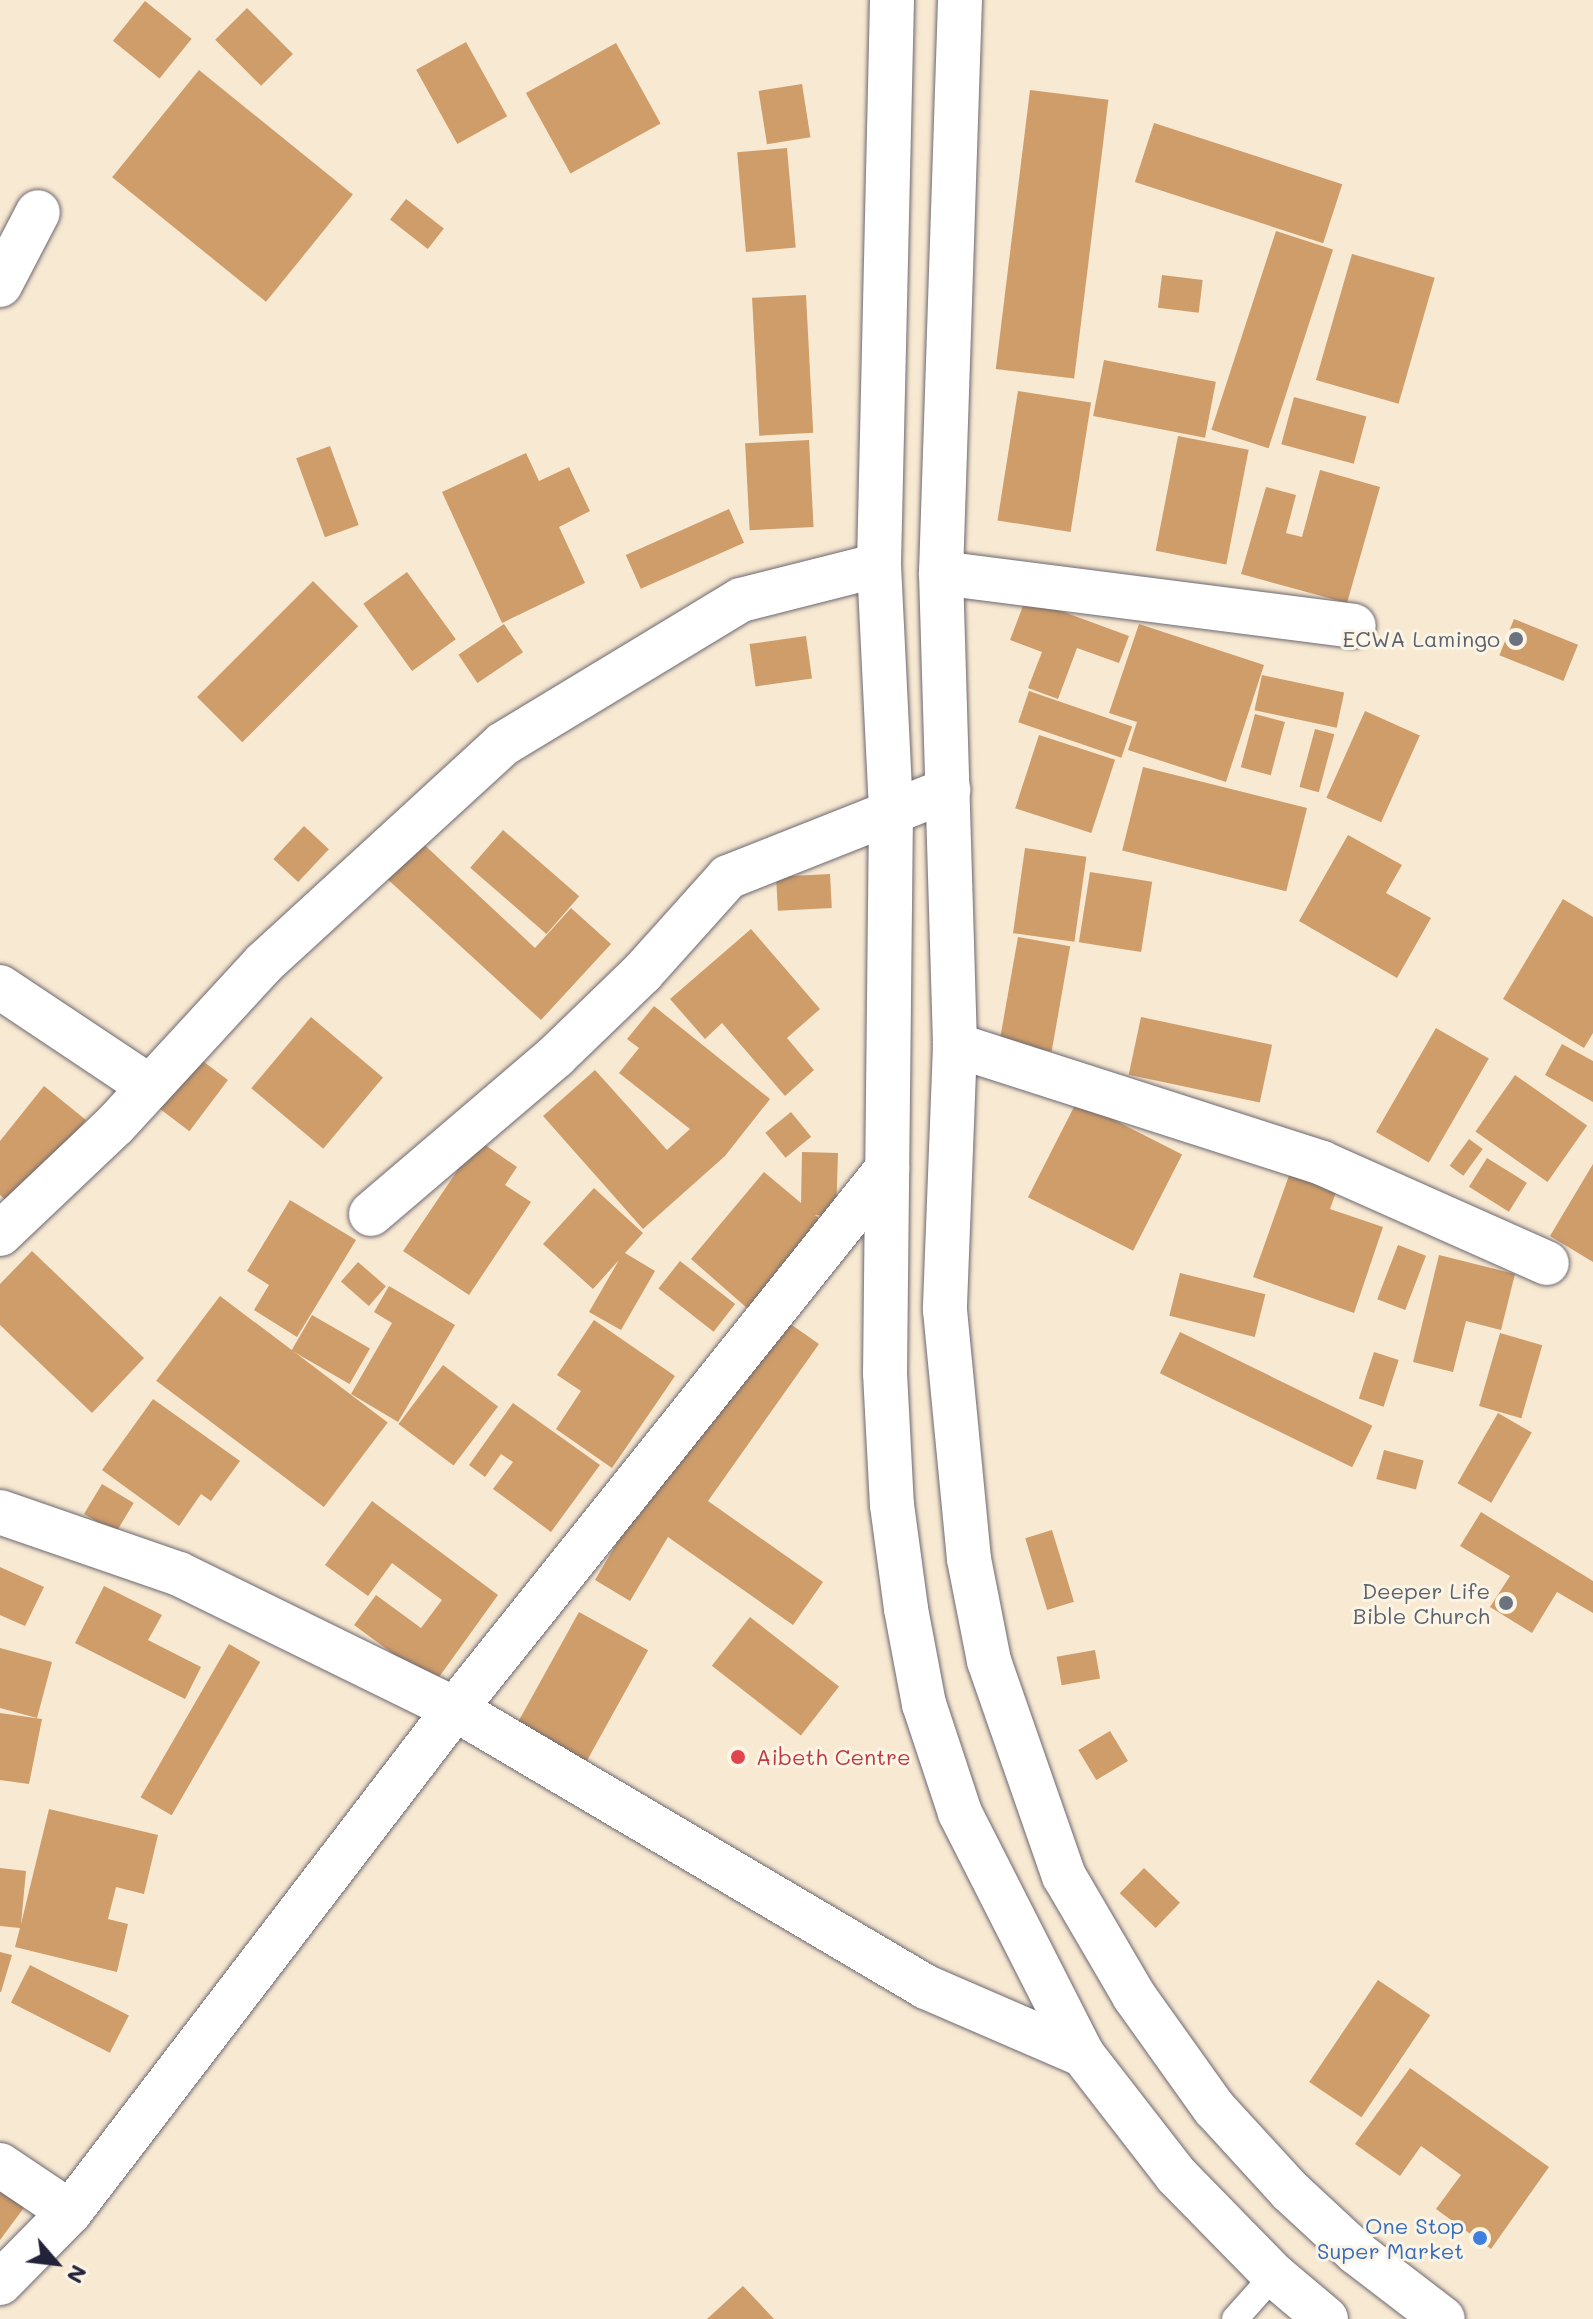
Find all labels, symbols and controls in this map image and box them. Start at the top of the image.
place label: ECWA Lamingo [1343,626,1500,652]
marker: ECWA Lamingo [1507,630,1525,648]
place label: Deeper Life Bible Church [1353,1577,1490,1628]
marker: Deeper Life Bible Church [1497,1594,1515,1612]
place label: Aibeth Centre [756,1744,911,1770]
marker: Aibeth Centre [727,1746,749,1768]
place label: One Stop Super Market [1317,2212,1464,2264]
north arrow [16,2223,96,2303]
marker: One Stop Super Market [1471,2229,1489,2247]
text: N [61,2260,94,2289]

